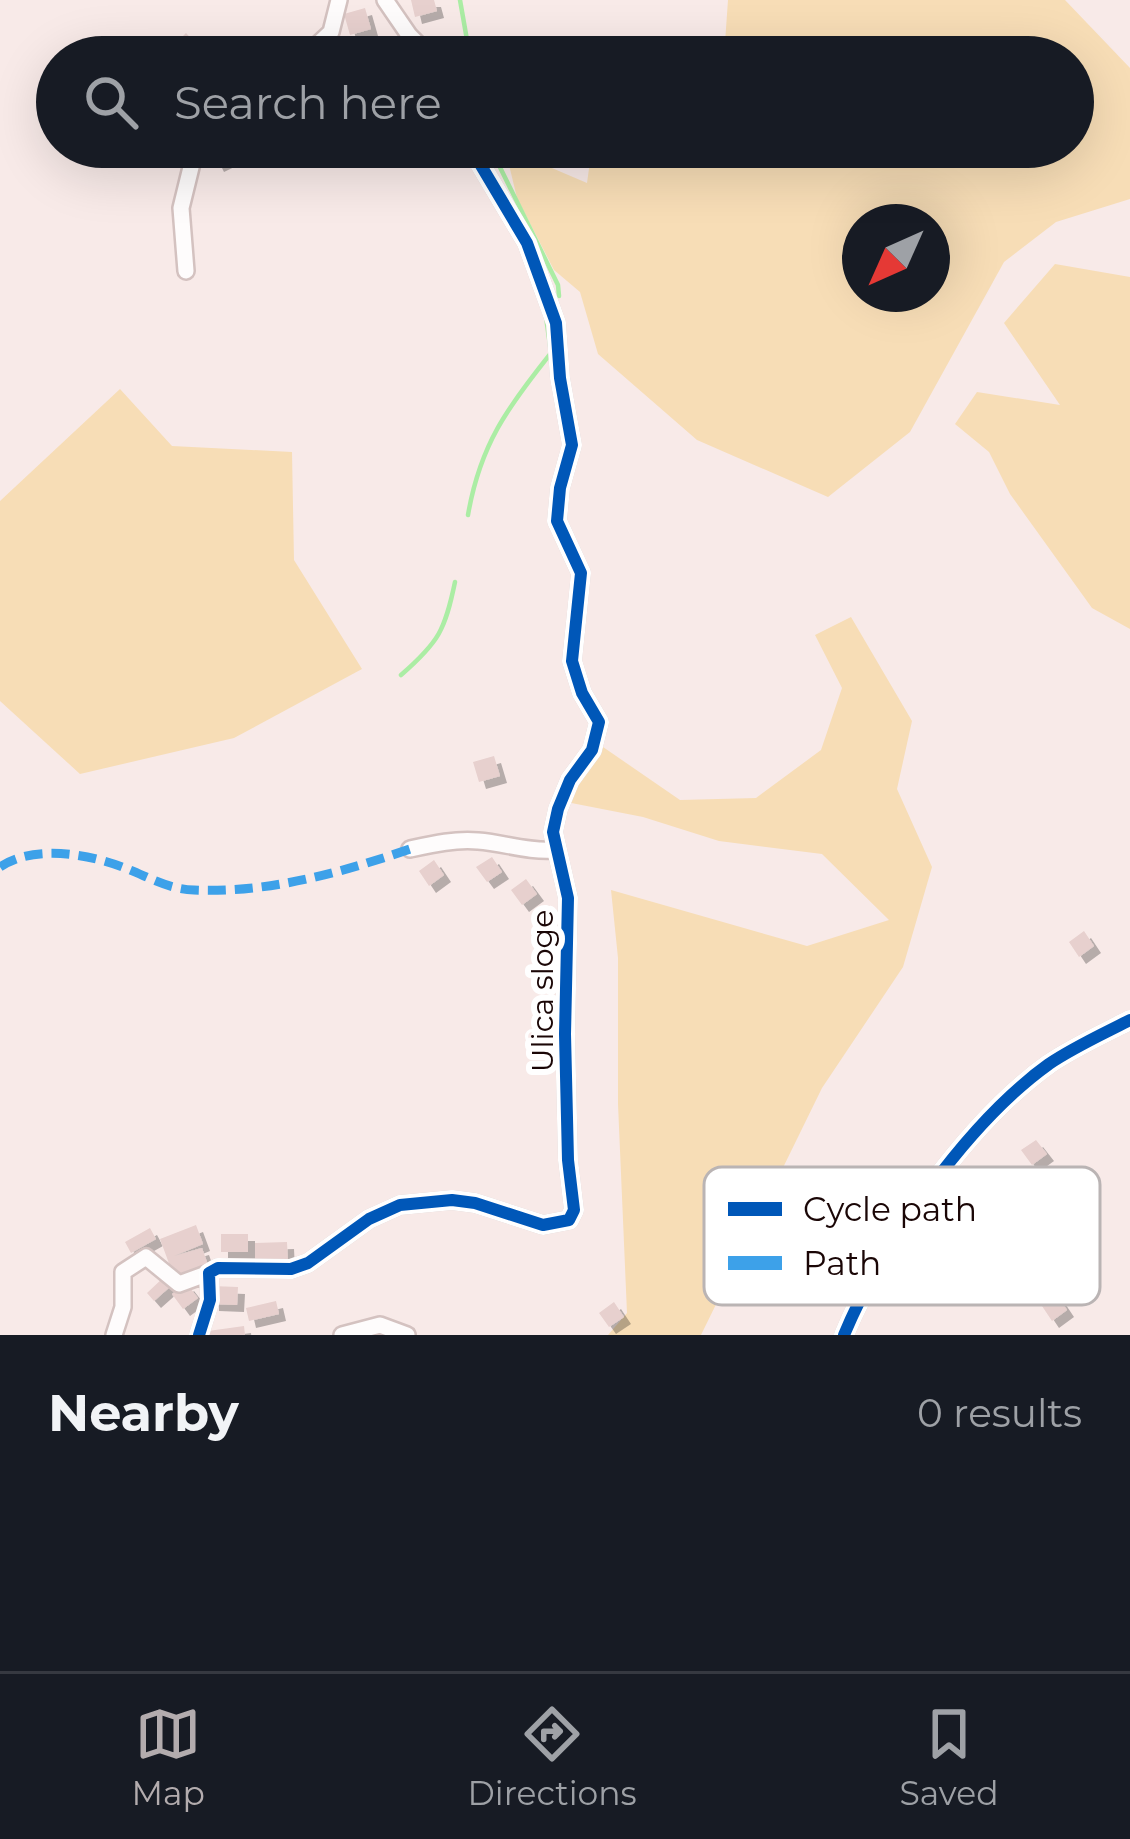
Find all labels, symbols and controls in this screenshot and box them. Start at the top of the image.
search box [36,36,1094,168]
icon: search [78,69,144,135]
text: Search here [174,75,442,130]
north arrow [842,204,950,312]
street label: Ulica sloge [524,910,561,1072]
legend [704,1167,1100,1305]
text: Cycle path [803,1189,977,1229]
text: Path [803,1243,881,1283]
text: Nearby [48,1382,239,1444]
text: 0 results [917,1389,1082,1437]
tab: Map [131,1701,205,1813]
tab: Directions [468,1701,637,1813]
tab: Saved [899,1701,999,1813]

